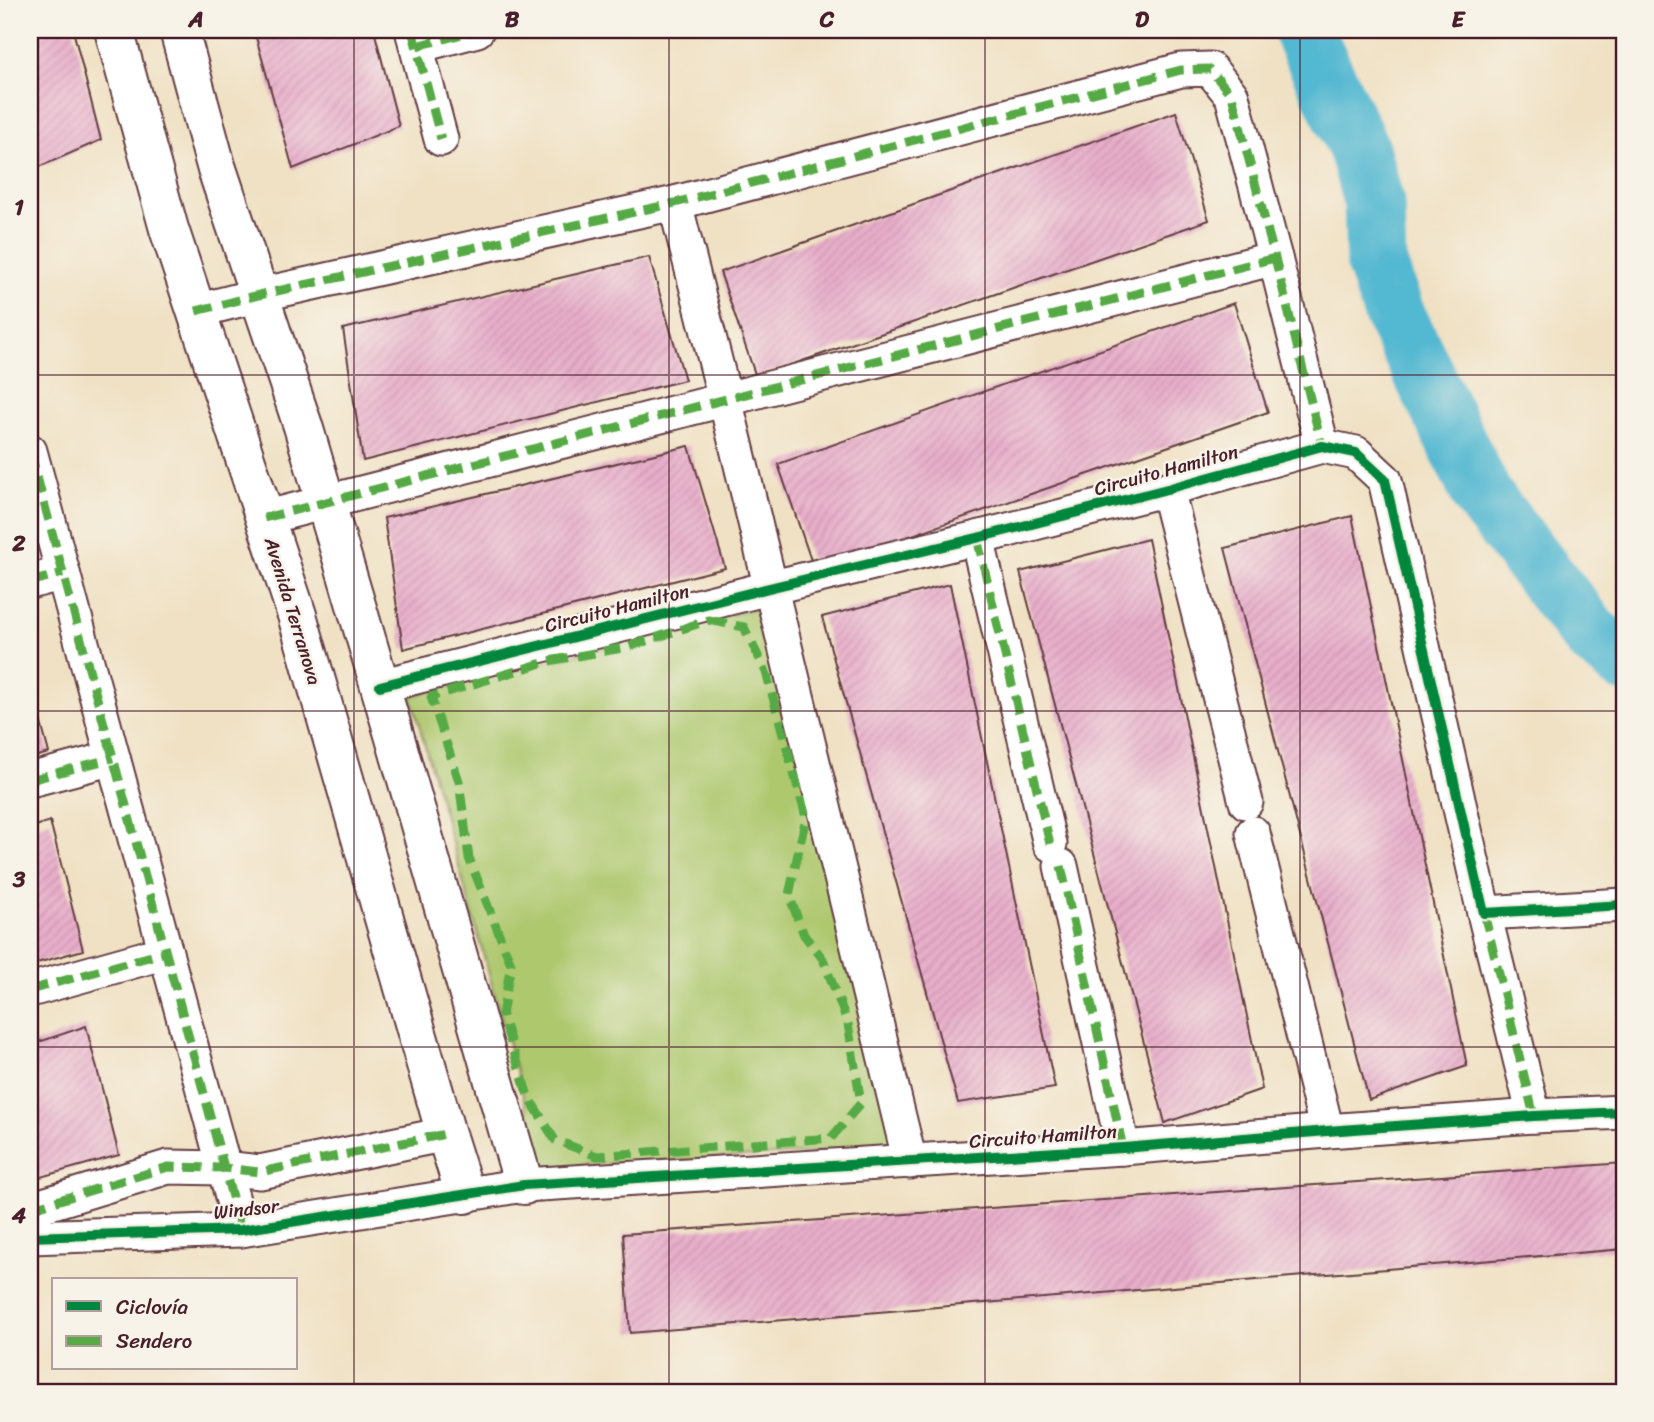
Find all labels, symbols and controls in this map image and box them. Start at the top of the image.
text: A [187,0,204,40]
text: B [505,0,520,40]
text: C [819,0,835,40]
text: D [1135,0,1150,40]
text: E [1452,0,1467,40]
text: 1 [14,187,24,228]
street label: Circuito Hamilton [1090,435,1242,505]
text: 2 [11,523,26,564]
street label: Avenida Terranova [255,532,331,689]
street label: Circuito Hamilton [541,574,693,642]
text: 3 [12,859,26,900]
street label: Circuito Hamilton [968,1114,1118,1158]
street label: Windsor [212,1189,281,1229]
text: 4 [11,1195,27,1236]
legend [52,1278,298,1370]
text: Ciclovía [116,1288,189,1326]
text: Sendero [116,1322,192,1360]

